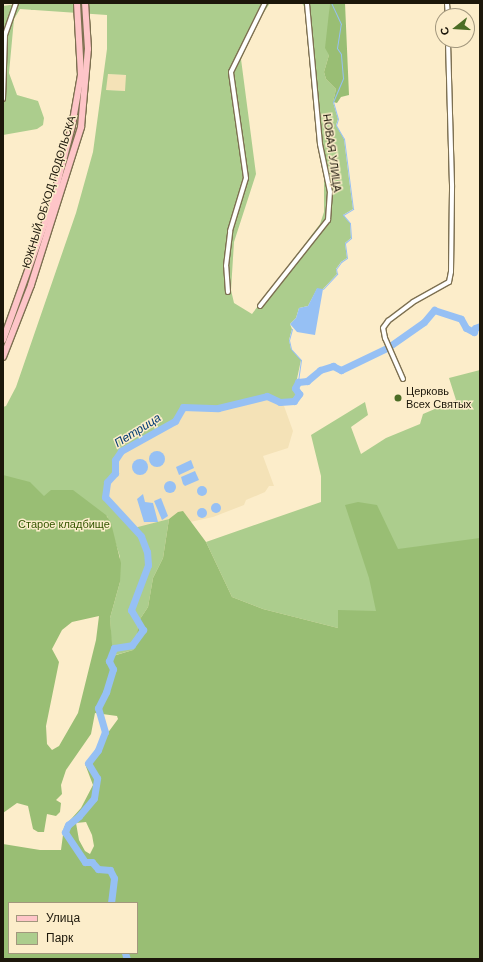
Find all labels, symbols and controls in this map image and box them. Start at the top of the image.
north arrow [435,8,475,48]
text: С [438,26,451,37]
street label: НОВАЯ УЛИЦА [320,113,344,193]
street label: ЮЖНЫЙ ОБХОД ПОДОЛЬСКА [19,114,79,270]
place label: Церковь Всех Святых [406,385,471,411]
marker: Церковь Всех Святых [393,393,403,403]
water label: Петрица [112,411,164,451]
park label: Старое кладбище [18,517,110,531]
legend [8,902,138,954]
text: Улица [46,911,80,925]
text: Парк [46,931,73,945]

